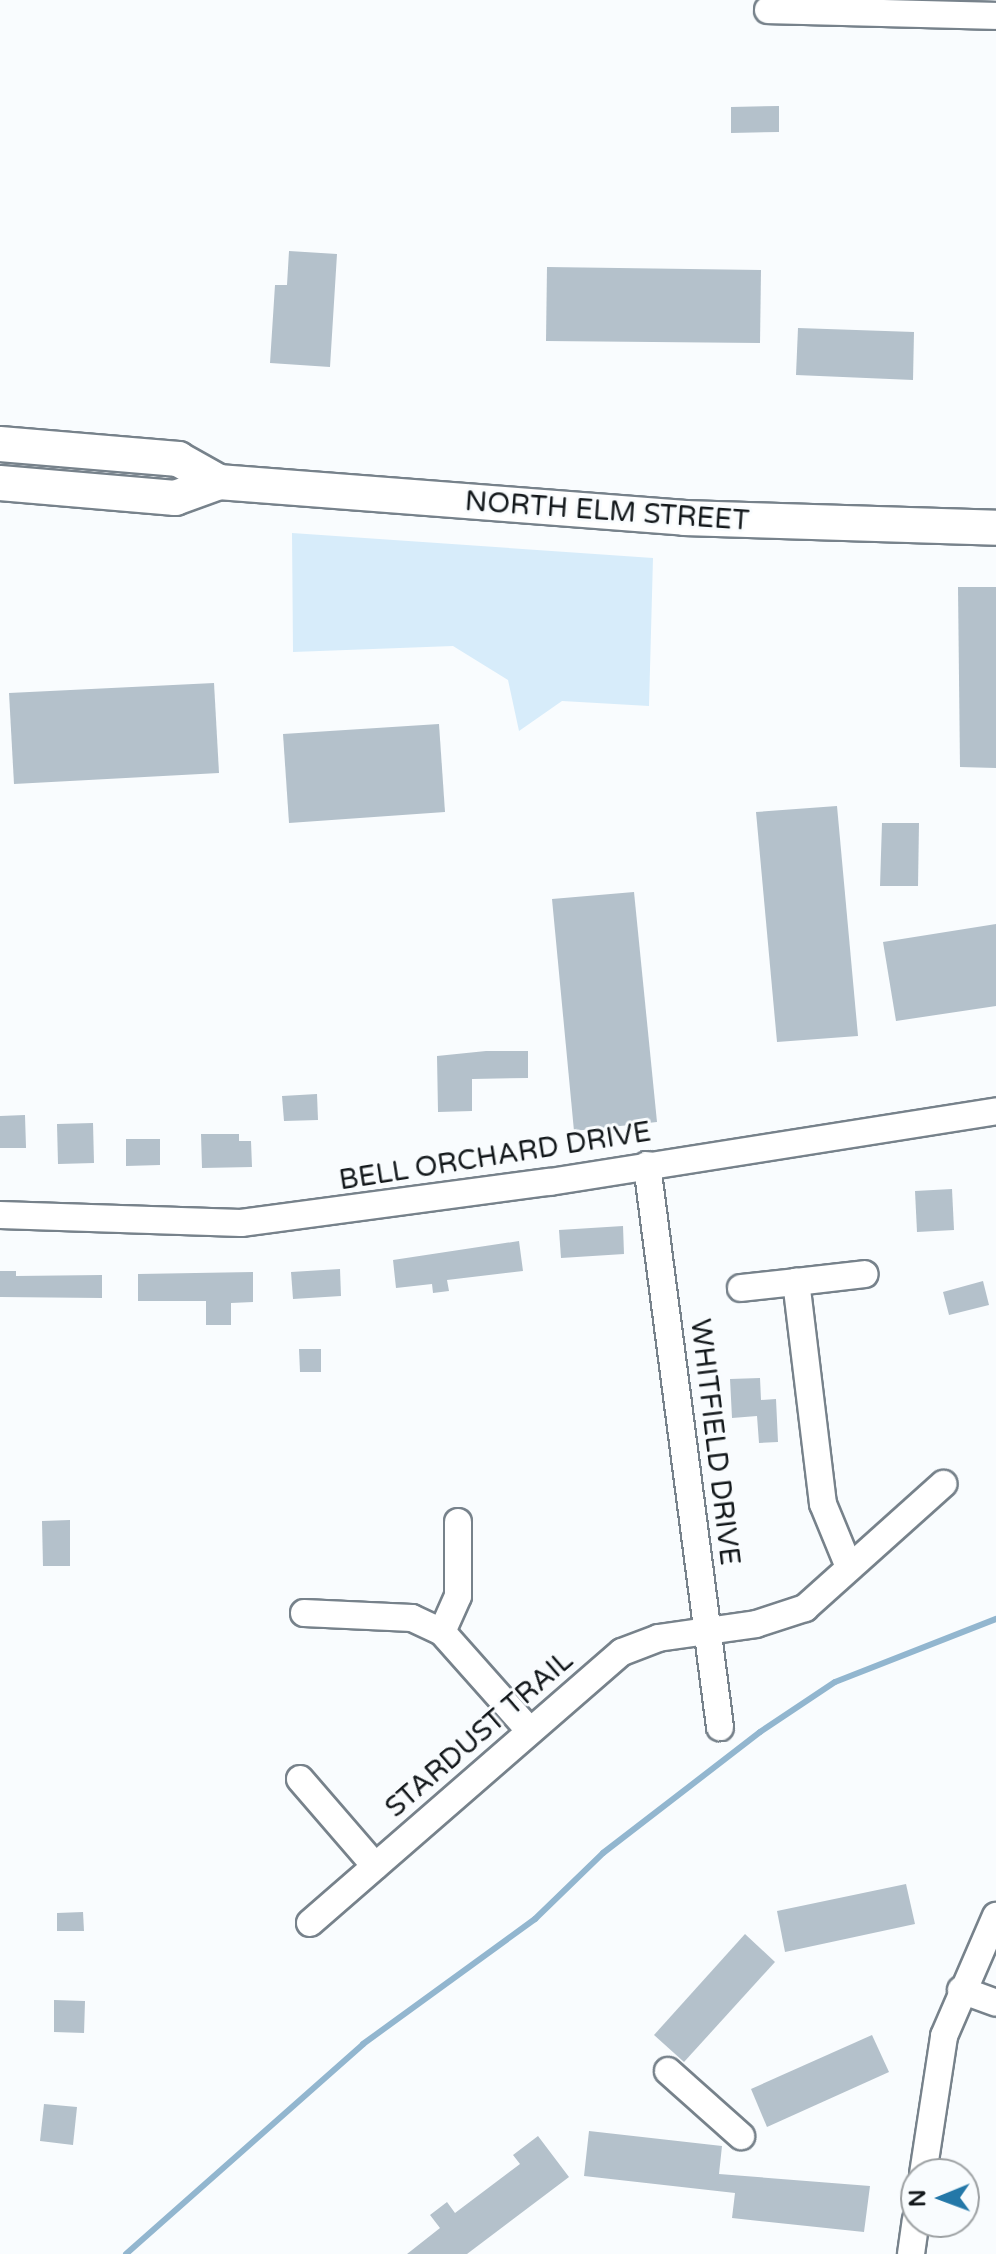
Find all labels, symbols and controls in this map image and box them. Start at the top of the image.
street label: NORTH ELM STREET [464,484,750,538]
street label: BELL ORCHARD DRIVE [337,1115,653,1197]
street label: WHITFIELD DRIVE [683,1317,747,1567]
street label: STARDUST TRAIL [378,1644,580,1824]
north arrow [900,2158,980,2238]
text: N [905,2189,931,2207]

